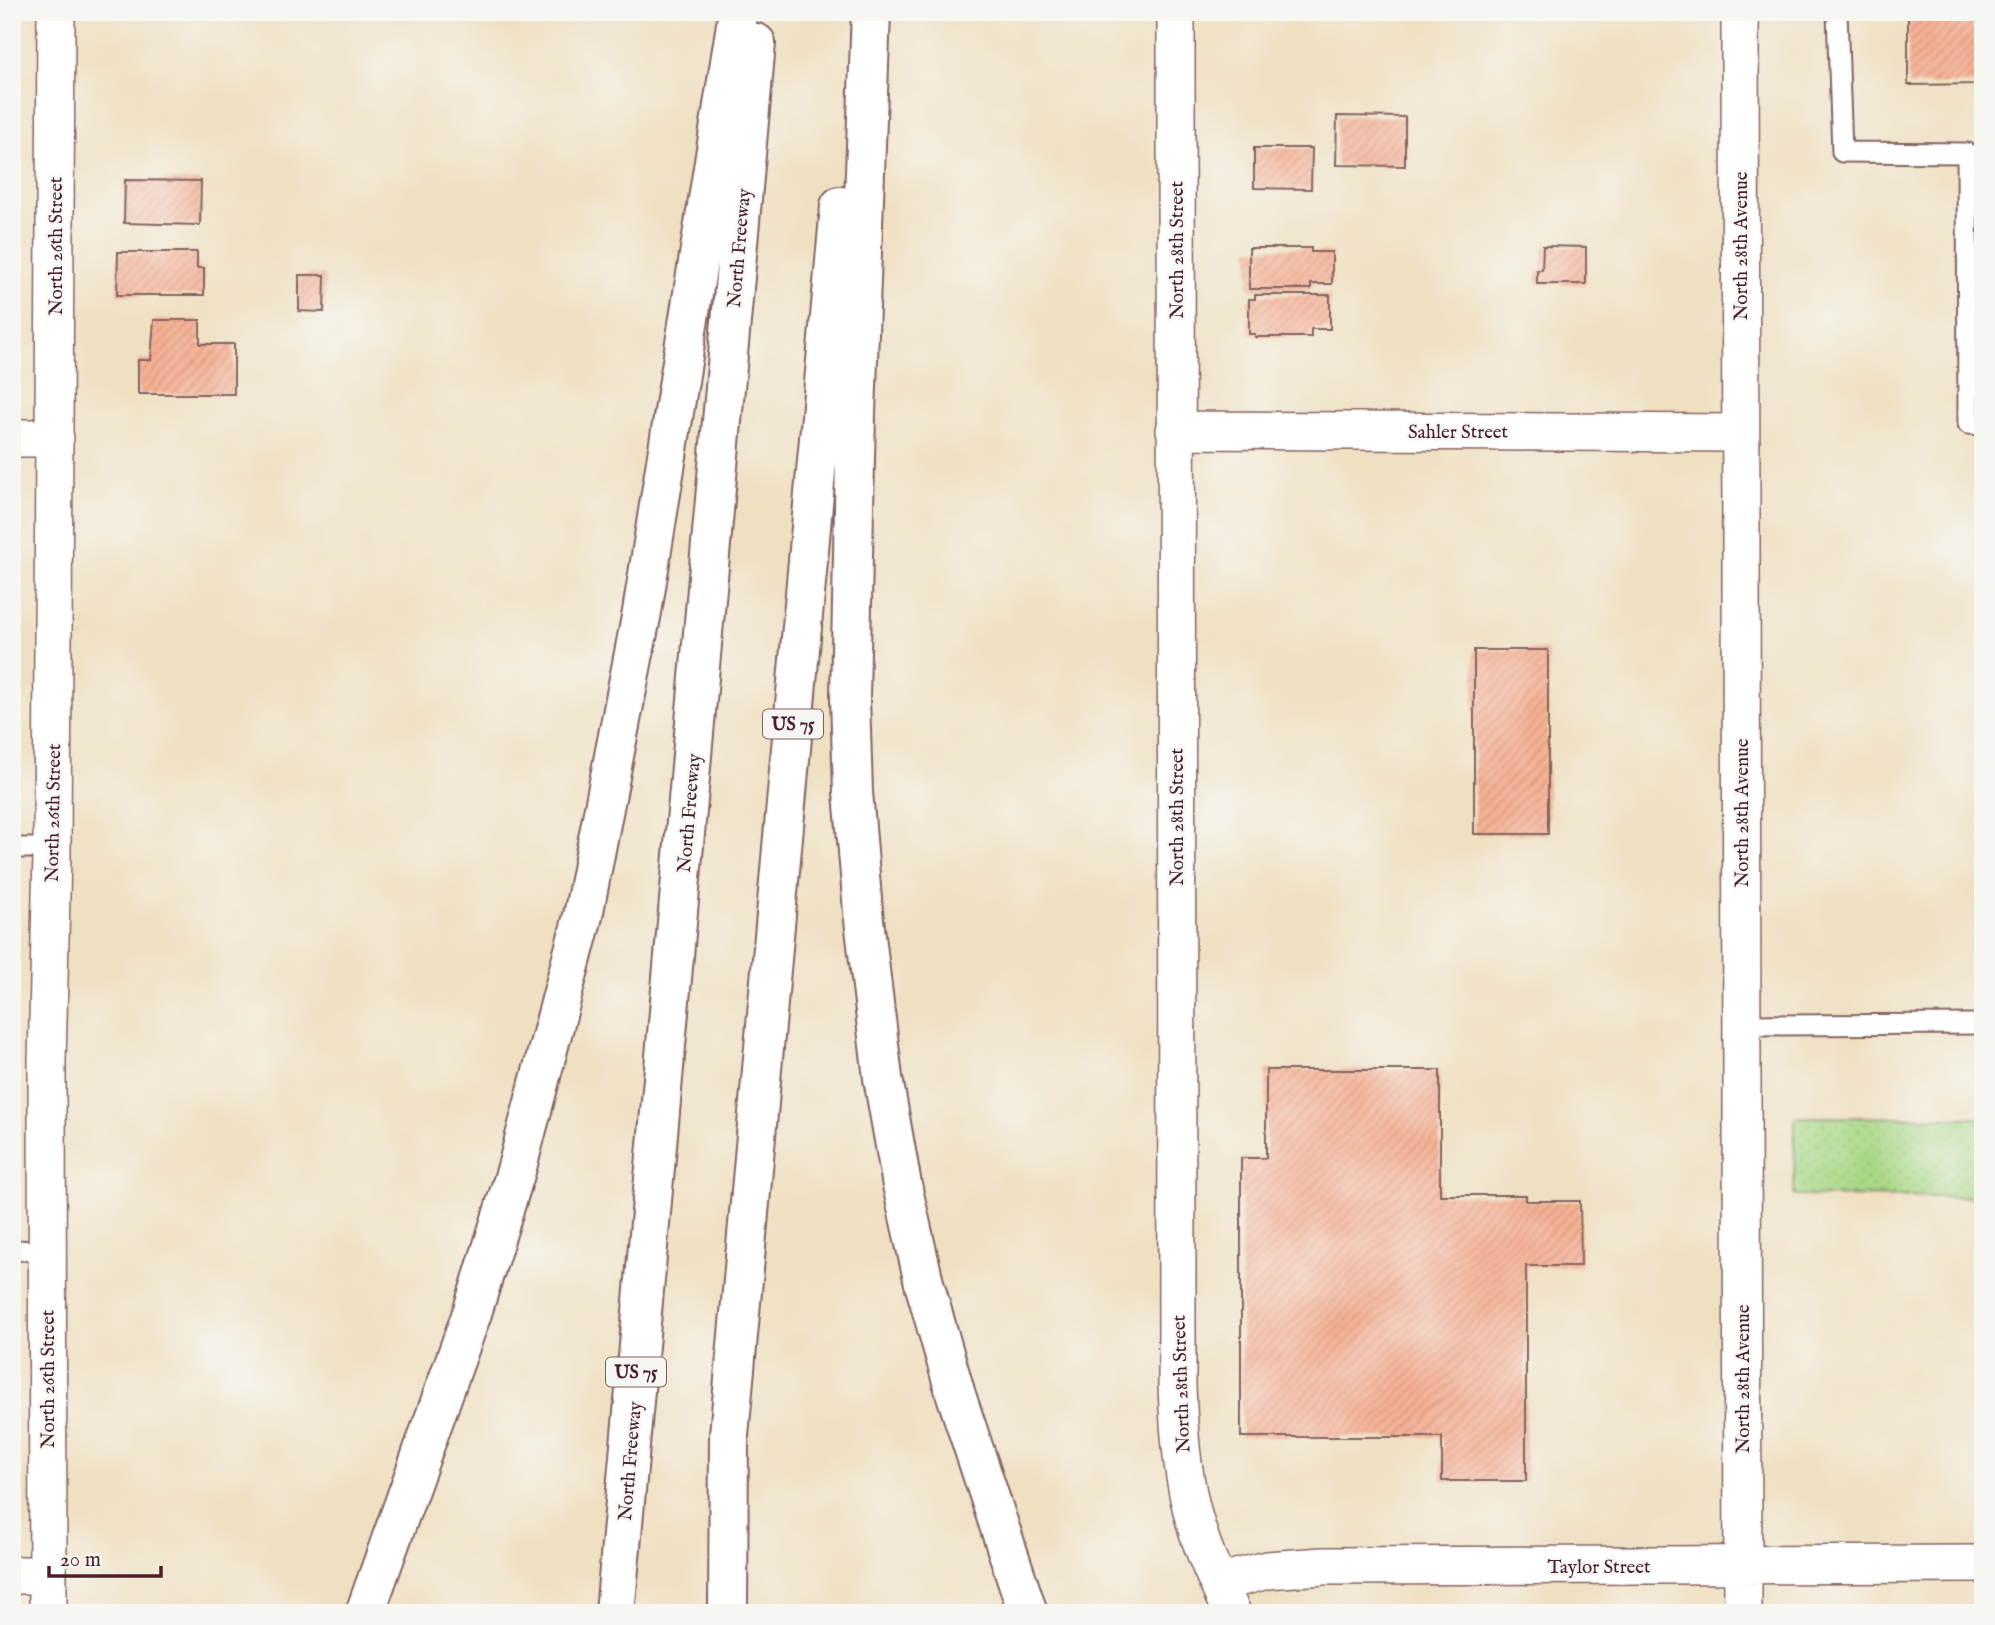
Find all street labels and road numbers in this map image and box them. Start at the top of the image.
street label: North 28th Avenue [1730,171,1754,321]
street label: North 26th Street [45,176,69,315]
street label: North 28th Street [1166,180,1190,319]
street label: North Freeway [723,187,757,309]
street label: Sahler Street [1408,421,1509,445]
road number: US 75 [763,710,823,738]
street label: North 28th Avenue [1731,738,1755,888]
street label: North 26th Street [41,743,67,883]
street label: North 28th Street [1166,747,1190,886]
street label: North Freeway [673,752,707,874]
street label: North 28th Avenue [1732,1304,1756,1454]
street label: North 26th Street [37,1309,61,1448]
street label: North 28th Street [1168,1314,1196,1453]
road number: US 75 [606,1358,666,1386]
street label: North Freeway [614,1400,648,1522]
street label: Taylor Street [1547,1556,1651,1580]

